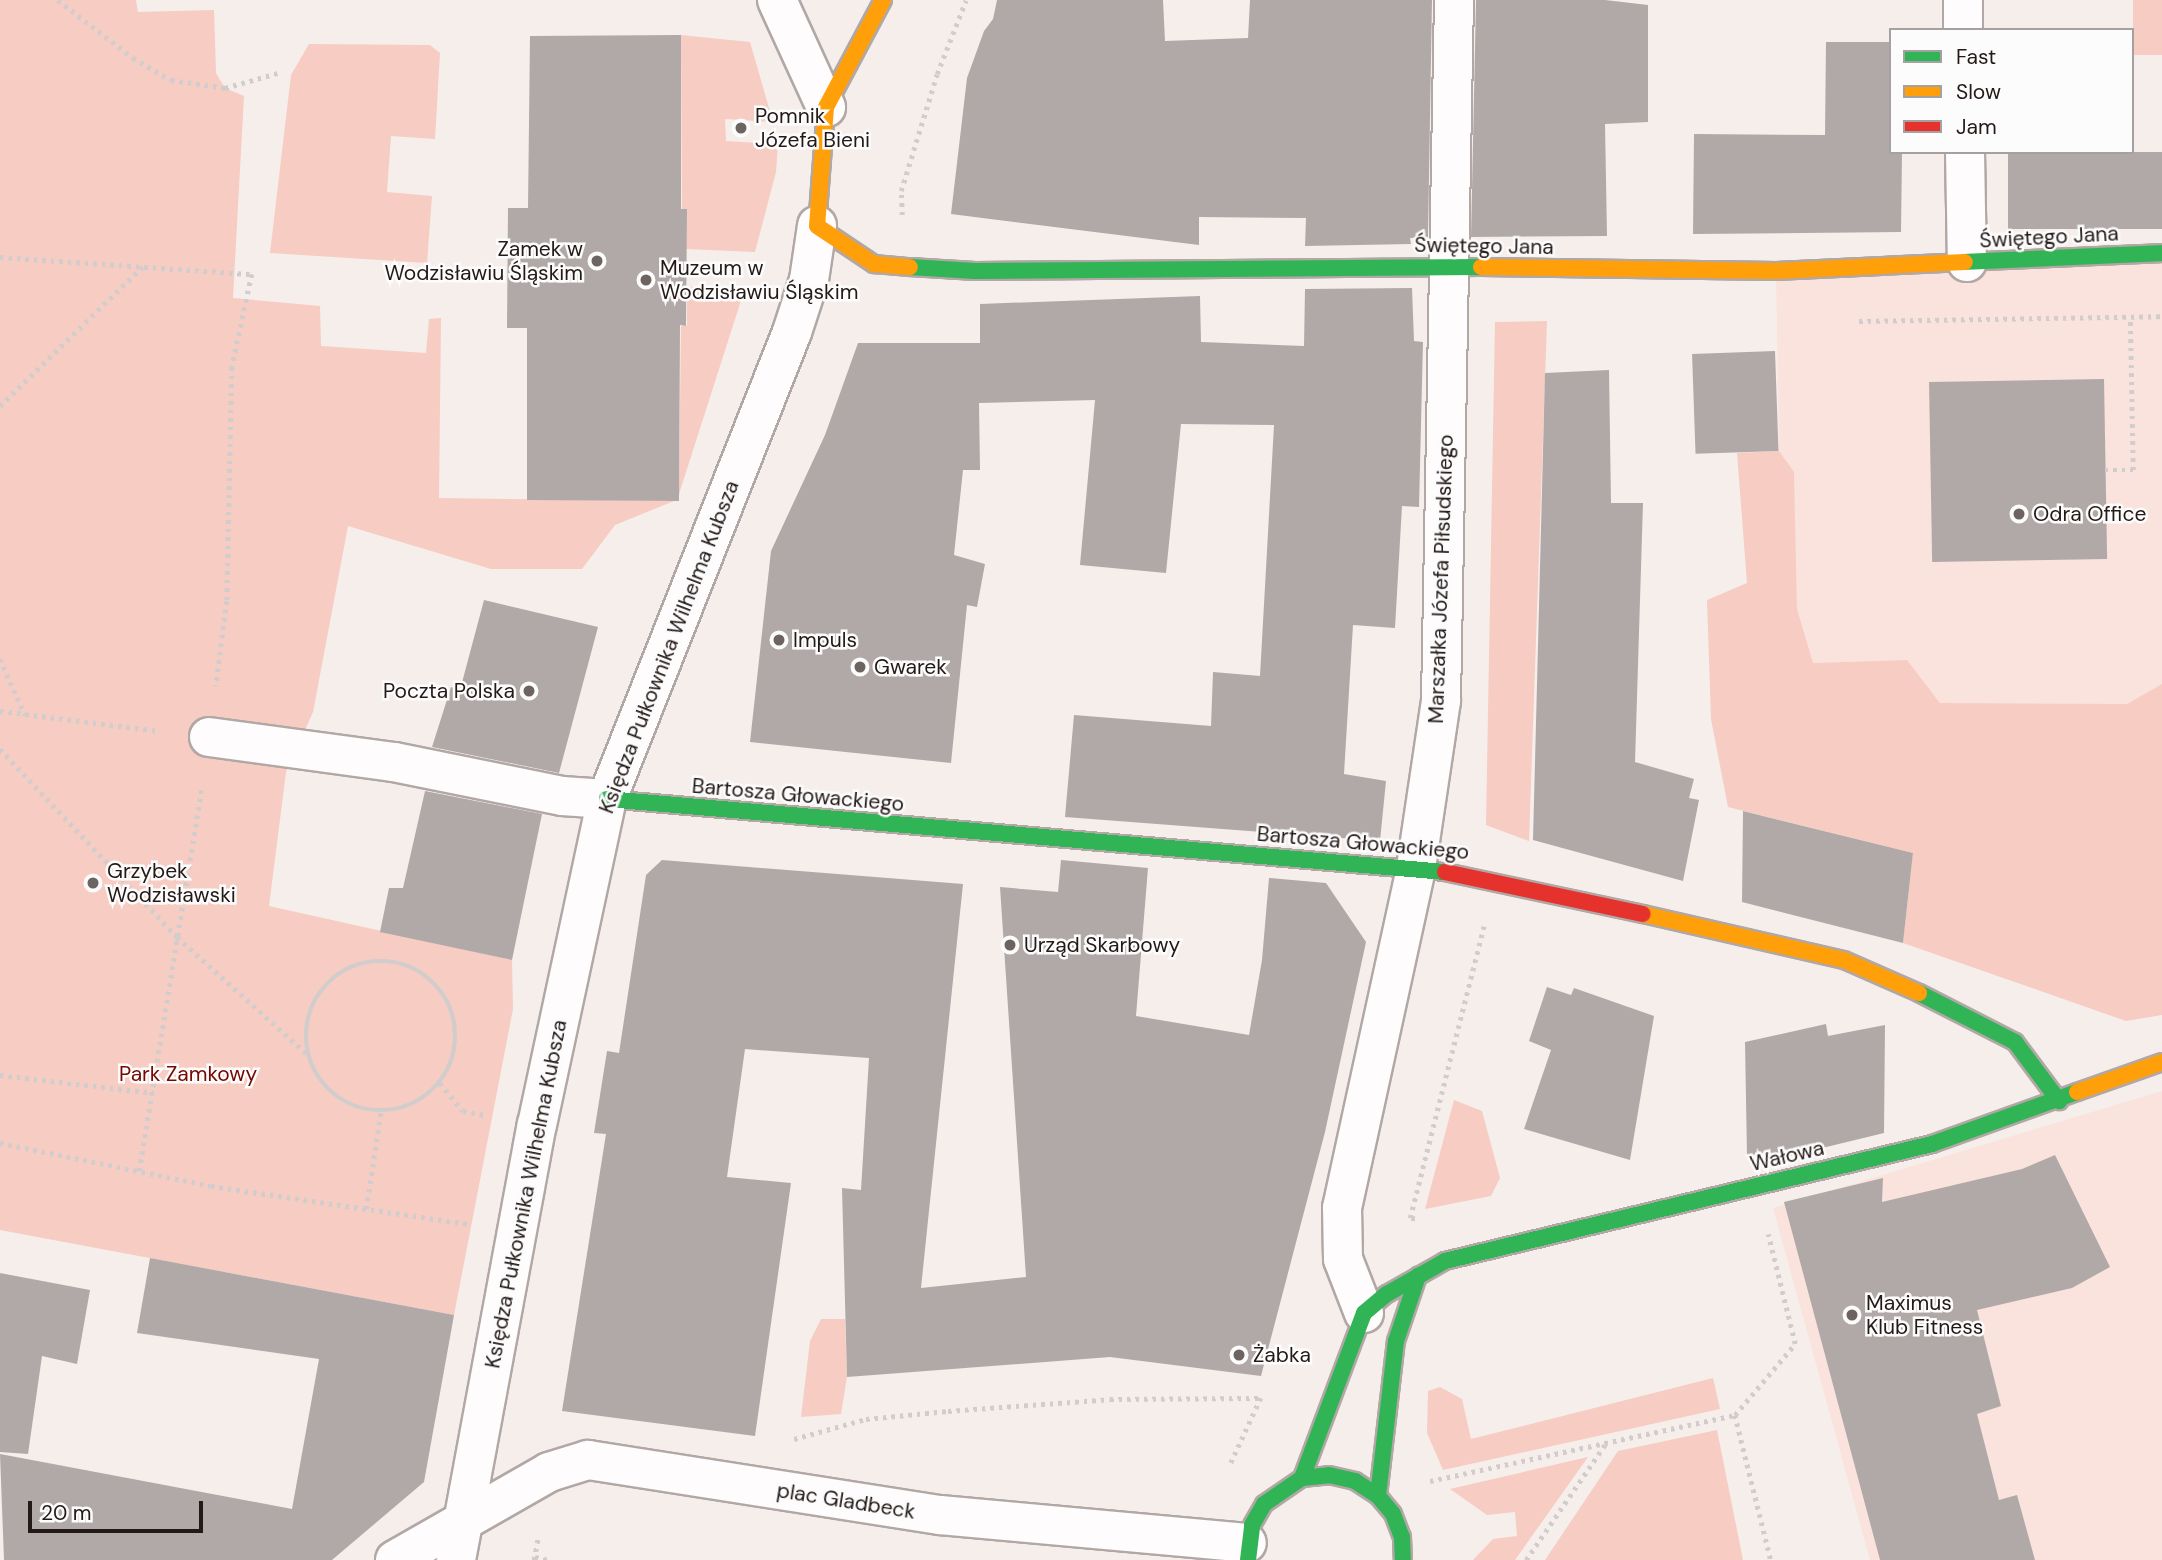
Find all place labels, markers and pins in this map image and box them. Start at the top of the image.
place label: Pomnik Józefa Bieni [755,103,870,153]
marker: Pomnik Józefa Bieni [733,120,749,136]
place label: Zamek w Wodzisławiu Śląskim [385,236,583,286]
marker: Zamek w Wodzisławiu Śląskim [589,253,605,269]
place label: Muzeum w Wodzisławiu Śląskim [660,255,858,305]
marker: Muzeum w Wodzisławiu Śląskim [638,272,654,288]
place label: Odra Office [2033,501,2146,527]
marker: Odra Office [2011,506,2027,522]
place label: Impuls [793,627,857,653]
marker: Impuls [771,632,787,648]
place label: Gwarek [874,654,947,680]
marker: Gwarek [852,659,868,675]
place label: Poczta Polska [383,678,515,704]
marker: Poczta Polska [521,683,537,699]
place label: Grzybek Wodzisławski [107,858,236,908]
marker: Grzybek Wodzisławski [85,875,101,891]
place label: Urząd Skarbowy [1024,932,1180,958]
marker: Urząd Skarbowy [1002,937,1018,953]
place label: Maximus Klub Fitness [1866,1290,1983,1340]
marker: Maximus Klub Fitness [1844,1307,1860,1323]
place label: Żabka [1253,1342,1311,1368]
marker: Żabka [1231,1347,1247,1363]

